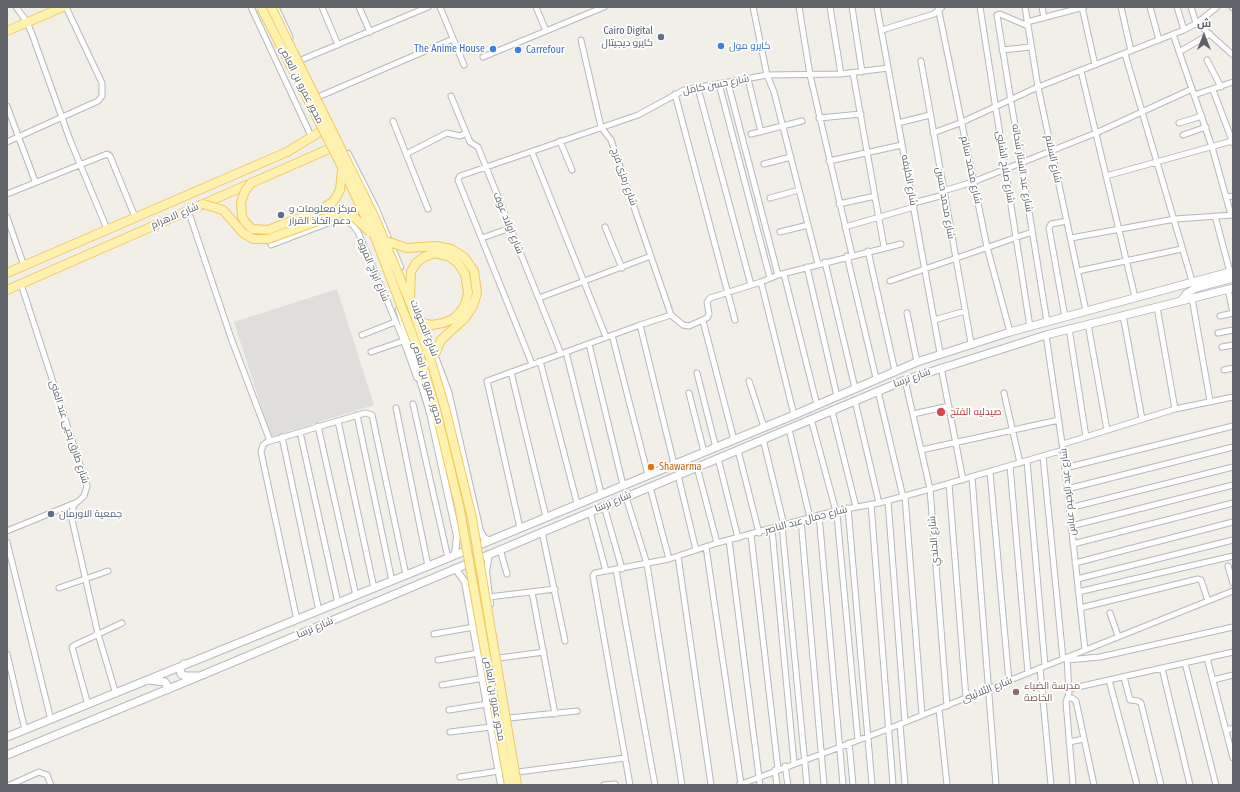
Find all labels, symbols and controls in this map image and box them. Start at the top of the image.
north arrow [1184,16,1224,56]
text: ش [1197,17,1211,30]
place label: Cairo Digital كايرو ديجيتال [601,25,653,48]
marker: Cairo Digital كايرو ديجيتال [656,32,666,42]
place label: كايرو مول [729,40,771,52]
marker: كايرو مول [716,41,726,51]
place label: The Anime House [414,43,485,55]
street label: محور عمرو بن العاص [276,44,326,126]
marker: The Anime House [488,44,498,54]
place label: Carrefour [526,44,564,56]
marker: Carrefour [513,45,523,55]
street label: شارع حسن كامل [682,73,750,97]
street label: شارع عبد الستار شحاته [1009,123,1035,213]
street label: شارع صلاح الشلبى [993,130,1017,204]
street label: شارع السلام [1042,134,1064,184]
street label: شارع محمد سالم [958,135,984,205]
street label: شارع رمزى فرج [609,147,639,207]
street label: شارع الخليفه [899,154,919,206]
street label: شارع محمد حسين [933,166,957,240]
street label: شارع اولاد عوف [490,190,526,256]
street label: شارع الاهرام [149,201,201,231]
place label: مركز معلومات و دعم اتخاذ القرار [289,203,357,226]
marker: مركز معلومات و دعم اتخاذ القرار [276,210,286,220]
street label: شارع ابراج المروه [354,237,392,303]
street label: شارع المحولات [407,298,441,358]
street label: محور عمرو بن العاص [409,340,445,426]
street label: شارع ترسا [892,366,932,390]
street label: شارع طارق يحيى عبد الغنى [47,379,91,485]
marker: صيدليه الفتح [935,406,947,418]
place label: صيدليه الفتح [950,406,1001,418]
street label: شارع عبد الرحيم عباس [1057,448,1079,536]
place label: Shawarma [659,461,701,473]
marker: Shawarma [646,462,656,472]
street label: شارع ترسا [593,489,633,515]
street label: شارع جمال عبد الناصر [764,503,848,537]
place label: جمعية الاورمان [59,508,122,520]
marker: جمعية الاورمان [46,509,56,519]
street label: شارع الجندي [926,515,942,567]
street label: شارع ترسا [295,615,335,641]
street label: محور عمرو بن العاص [481,656,507,742]
street label: شارع الثلاثينى [960,674,1014,706]
place label: مدرسة الضياء الخاصة [1024,680,1080,704]
marker: مدرسة الضياء الخاصة [1011,687,1021,697]

